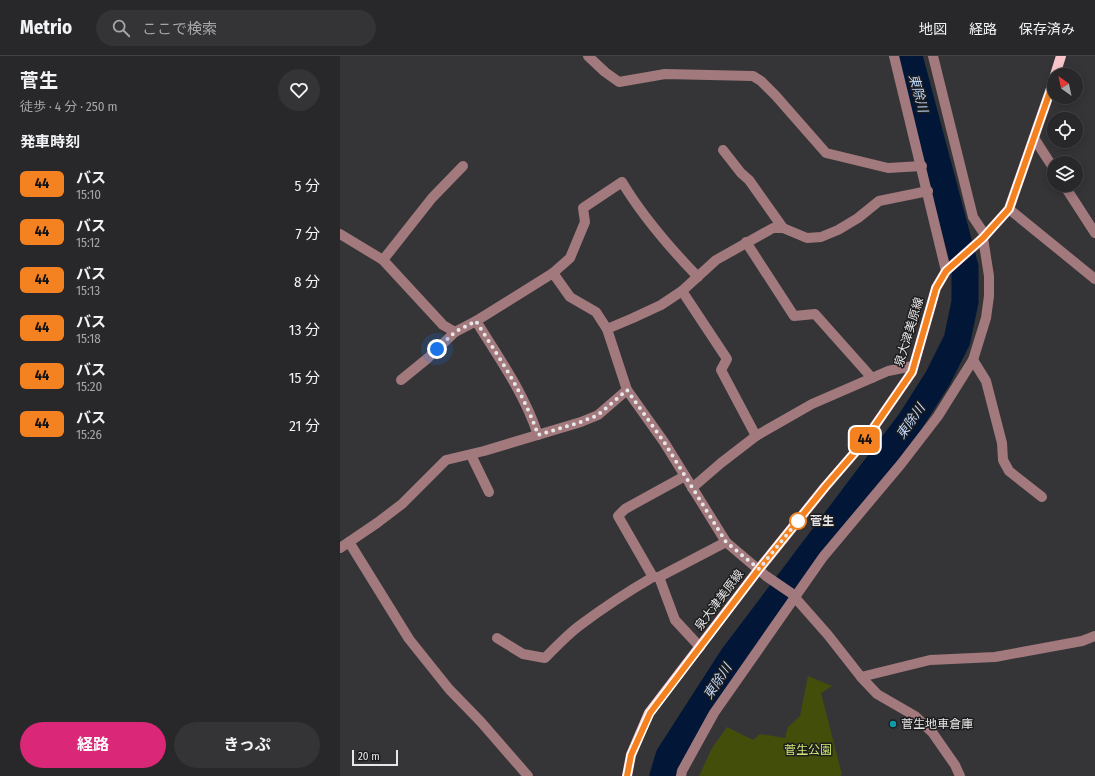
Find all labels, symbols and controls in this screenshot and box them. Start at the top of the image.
search box [96,10,376,46]
text: Metrio [20,16,72,39]
icon: search [110,17,132,39]
text: ここで検索 [142,20,217,38]
text: 地図 [919,21,947,38]
text: 経路 [969,21,997,38]
text: 保存済み [1019,21,1075,38]
north arrow [1047,68,1083,104]
map controls [1047,68,1083,192]
text: 菅生 [20,69,58,92]
button: heart [278,69,320,111]
water label: 東除川 [906,72,931,116]
text: 徒歩 · 4 分 · 250 m [20,99,118,114]
button: locate [1047,112,1083,148]
text: 発車時刻 [20,133,80,151]
button: layers [1047,156,1083,192]
text: バス [76,169,106,187]
text: 44 [35,175,49,192]
text: 5 分 [295,177,320,195]
text: 15:10 [76,187,101,202]
text: バス [76,217,106,235]
text: 44 [35,223,49,240]
text: 7 分 [295,225,320,243]
text: 15:12 [76,235,100,250]
text: バス [76,265,106,283]
text: 44 [35,271,49,288]
text: 8 分 [294,273,320,291]
text: 15:13 [76,283,100,298]
street label: 泉大津美原線 [892,296,926,368]
text: バス [76,313,106,331]
text: 44 [35,319,49,336]
text: 13 分 [289,321,320,339]
text: 15:18 [76,331,101,346]
your location [427,339,447,359]
text: バス [76,361,106,379]
text: 44 [35,367,49,384]
text: 15 分 [289,369,320,387]
text: 15:20 [76,379,102,394]
water label: 東除川 [893,399,929,442]
text: バス [76,409,106,427]
text: 44 [35,415,49,432]
text: 21 分 [289,417,320,435]
text: 15:26 [76,427,102,442]
line badge: 44 [847,427,883,453]
text: 44 [858,431,872,448]
marker: 菅生 [789,512,807,530]
place label: 菅生 [810,514,834,528]
street label: 泉大津美原線 [692,567,746,633]
water label: 東除川 [701,659,735,702]
place label: 菅生地車倉庫 [901,717,973,731]
marker: 菅生地車倉庫 [888,719,898,729]
button: 経路 [20,722,166,768]
button: きっぷ [174,722,320,768]
park label: 菅生公園 [784,743,832,757]
scale bar [352,748,398,767]
text: 20 m [358,750,380,763]

